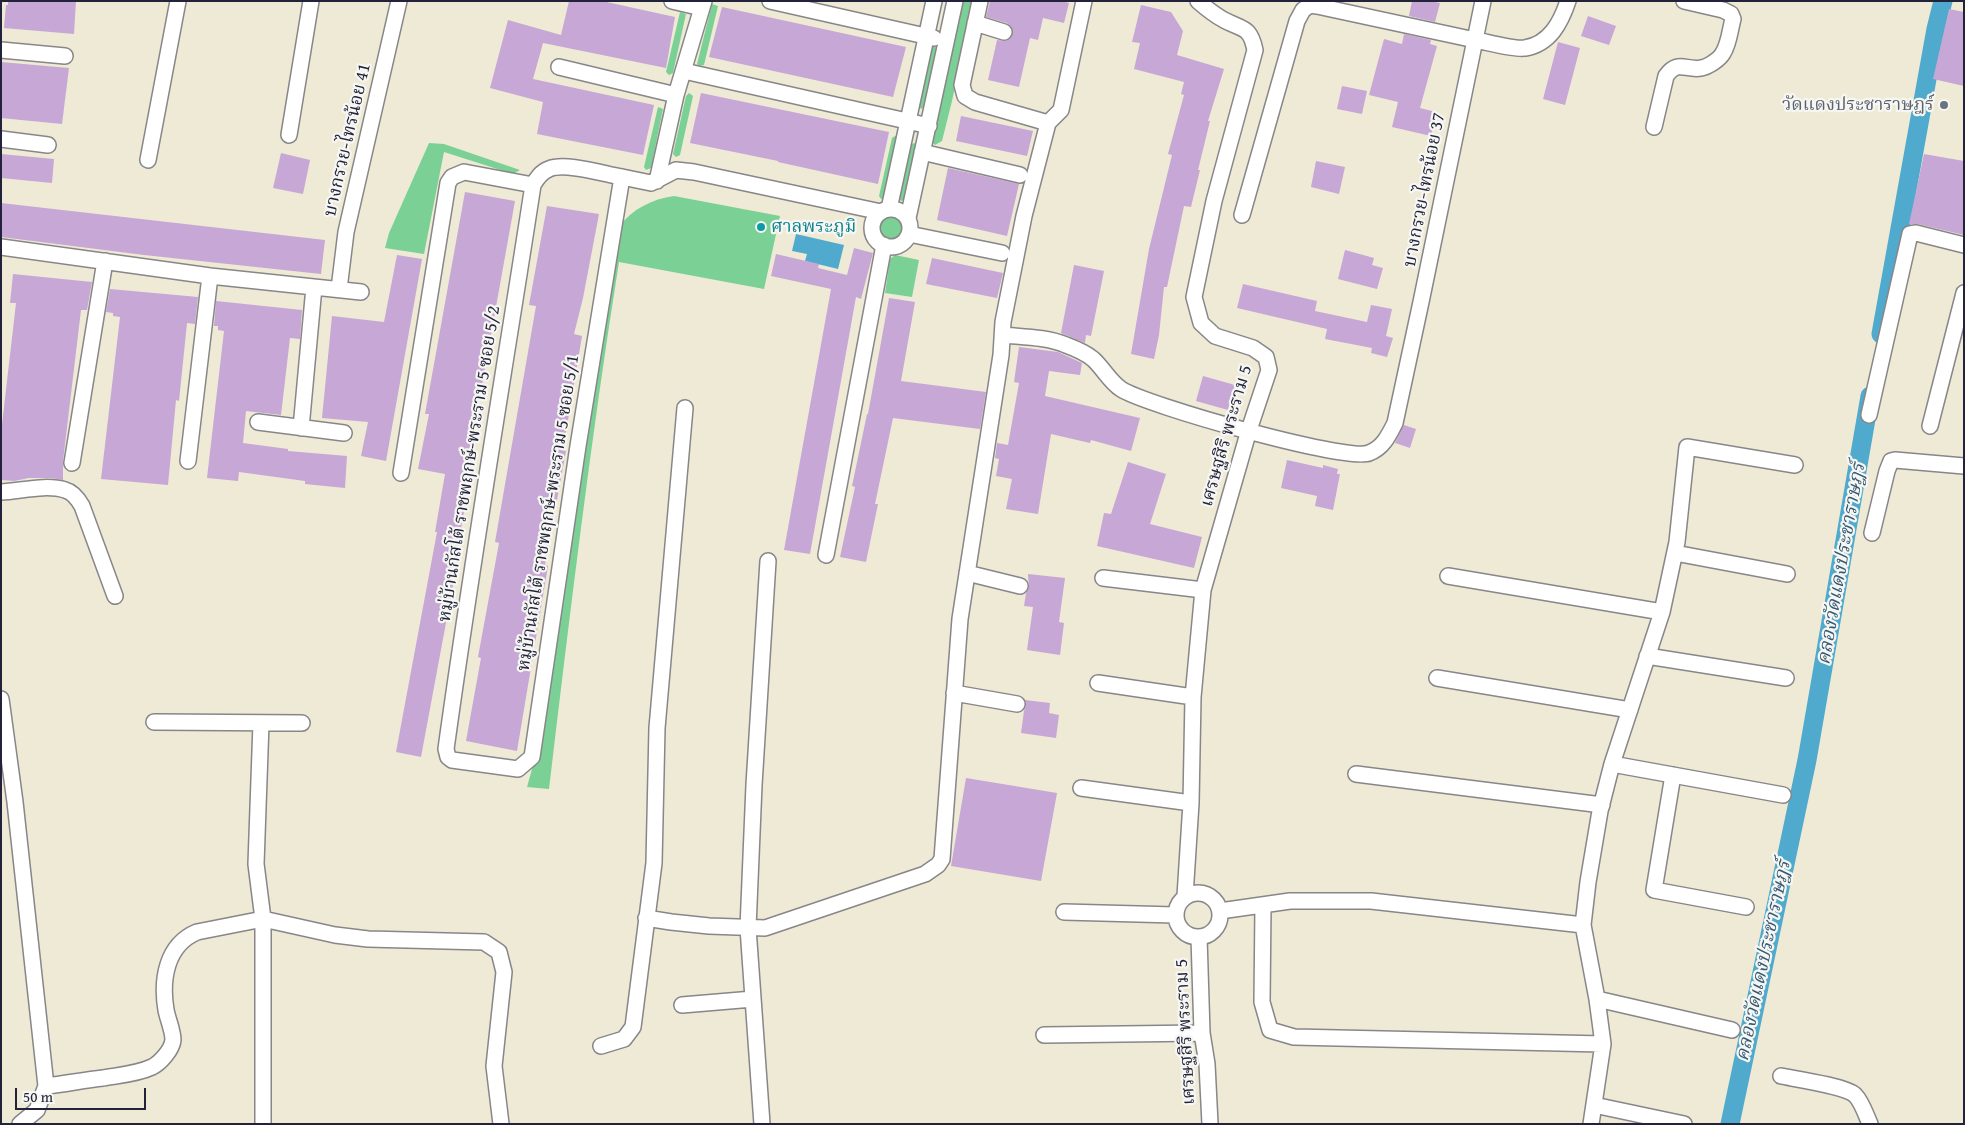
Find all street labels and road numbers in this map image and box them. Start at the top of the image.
street label: บางกรวย-ไทรน้อย 41 [320,61,376,219]
street label: บางกรวย-ไทรน้อย 37 [1399,111,1451,269]
street label: หมู่บ้านกัสโต้ ราชพฤกษ์-พระราม 5 ซอย 5/2 [434,304,506,624]
street label: หมู่บ้านกัสโต้ ราชพฤกษ์-พระราม 5 ซอย 5/1 [513,353,585,673]
street label: เศรษฐสิริ พระราม 5 [1196,363,1258,509]
street label: เศรษฐสิริ พระราม 5 [1171,958,1201,1106]

